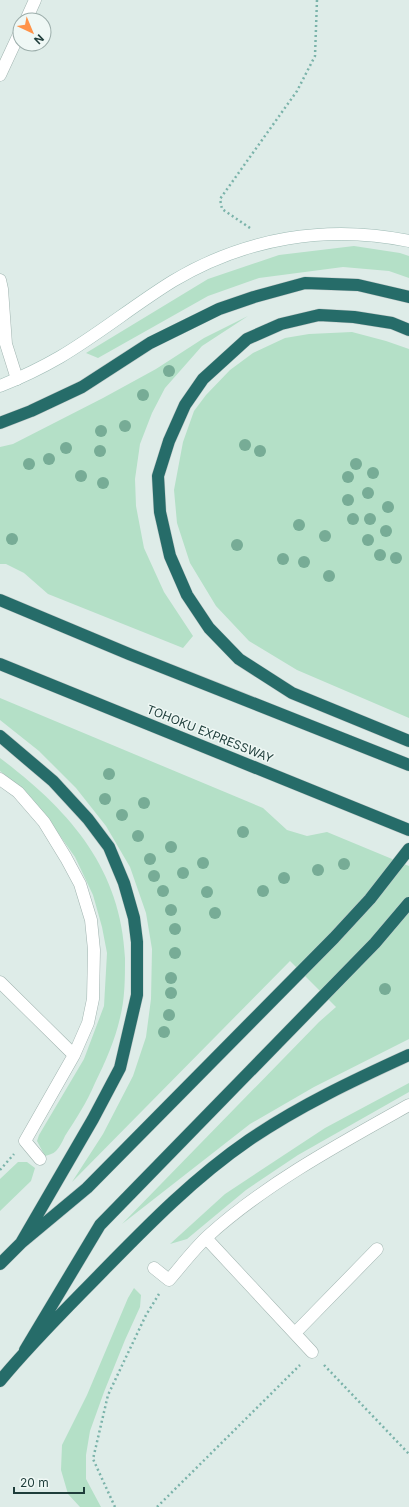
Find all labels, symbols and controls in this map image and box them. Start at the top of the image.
north arrow [12,12,52,52]
text: N [31,31,47,47]
street label: TOHOKU EXPRESSWAY [145,701,276,766]
scale bar [14,1469,84,1495]
text: 20 m [20,1475,49,1490]

